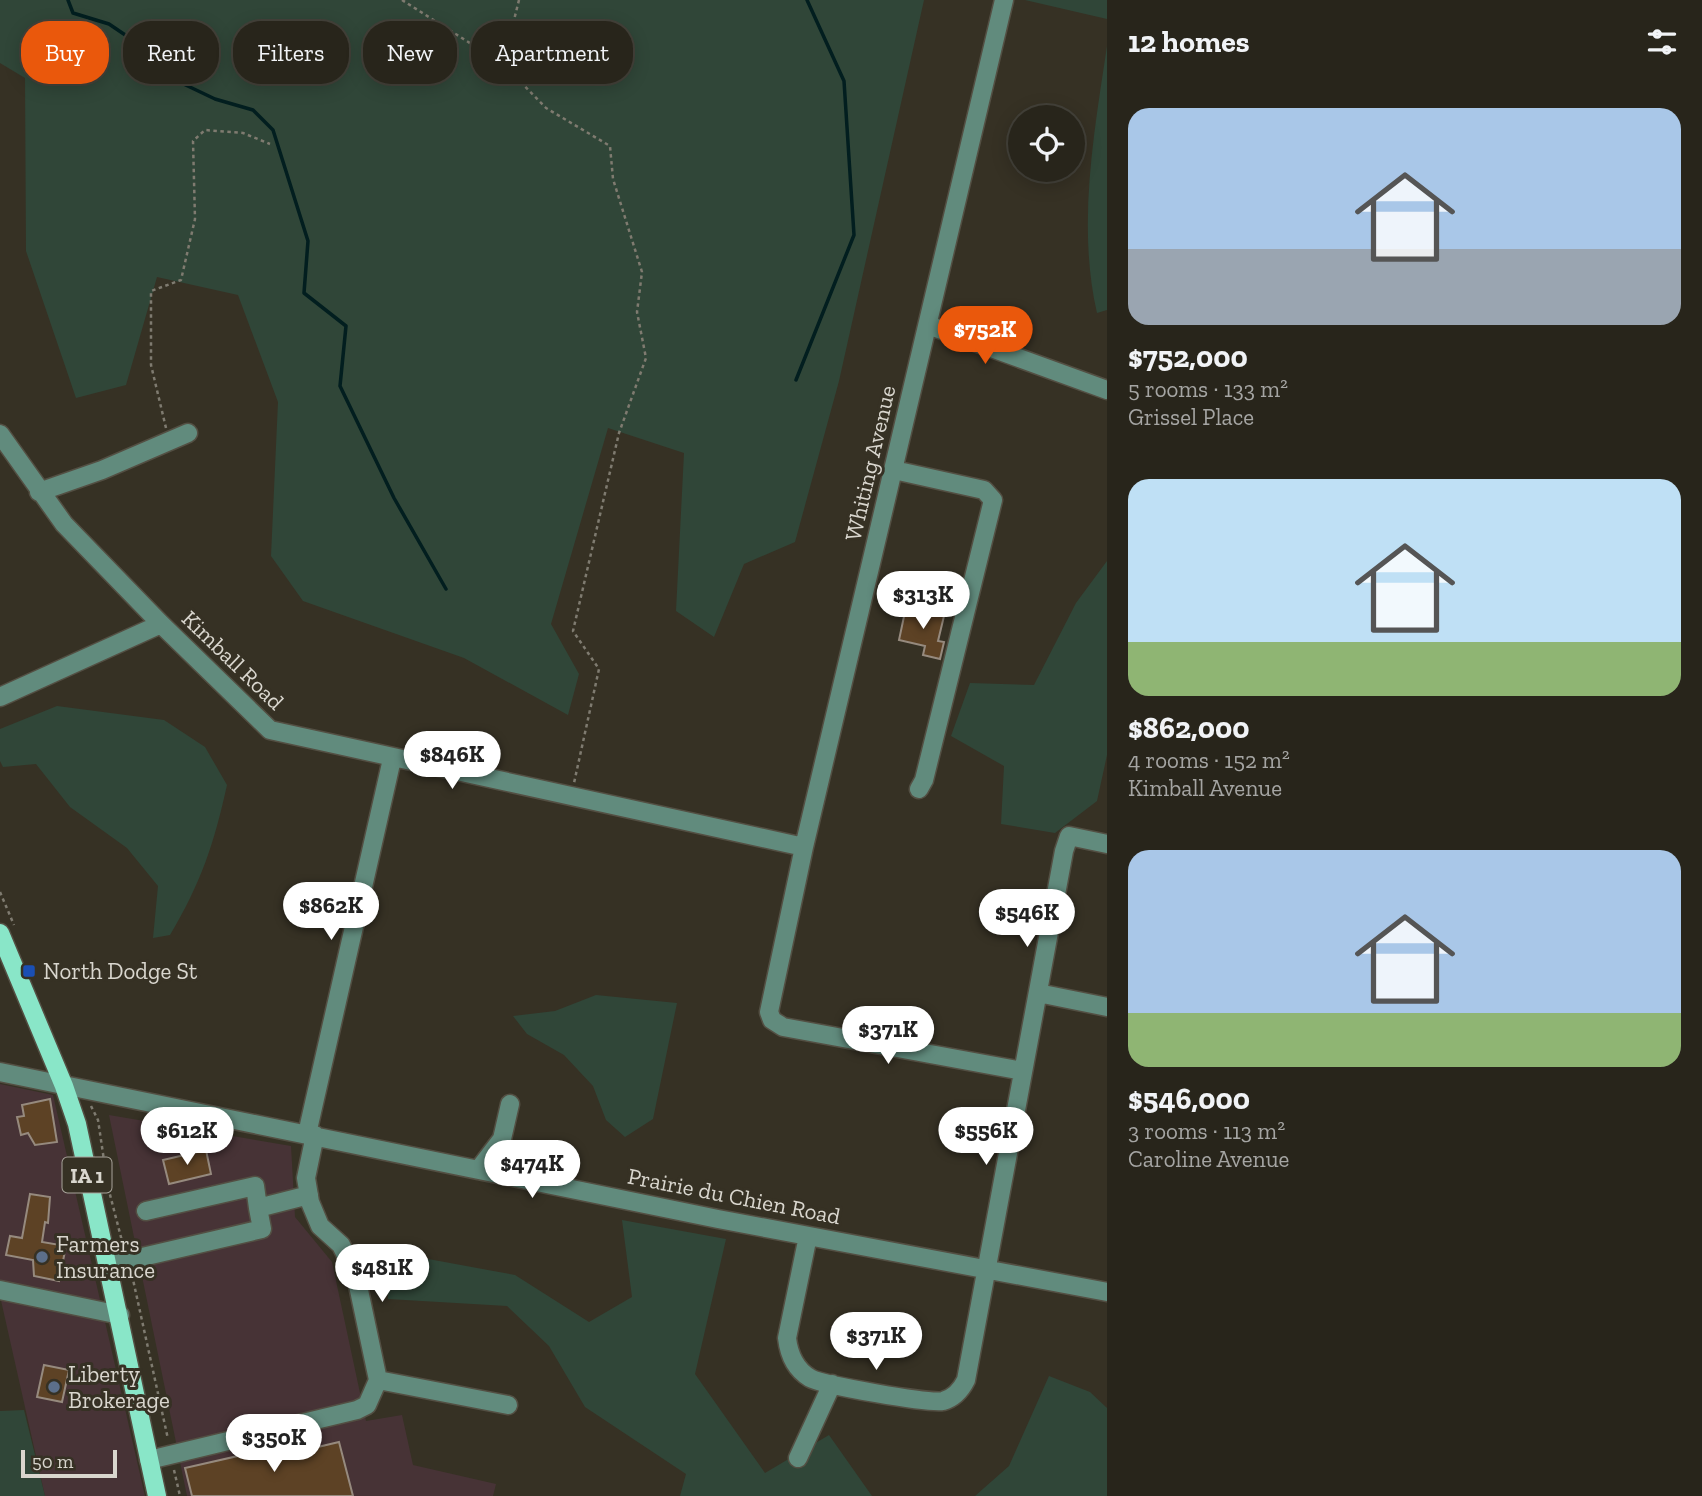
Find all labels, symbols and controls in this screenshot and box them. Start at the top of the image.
chip: Buy [21,21,109,84]
chip: Rent [123,21,219,84]
chip: Filters [233,21,349,84]
chip: New [363,21,457,84]
chip: Apartment [471,21,633,84]
icon: filters [1643,23,1681,61]
text: 12 homes [1128,24,1250,60]
map controls [1008,105,1085,182]
button: locate [1008,105,1085,182]
icon: home [1342,154,1468,280]
pin: $752K [936,306,1034,366]
text: $752K [954,315,1016,343]
text: $752,000 [1128,339,1248,375]
text: 5 rooms · 133 m² [1128,375,1288,403]
street label: Whiting Avenue [838,382,902,544]
text: Grissel Place [1128,403,1254,431]
icon: home [1342,525,1468,651]
pin: $313K [874,572,972,631]
text: $313K [893,580,953,608]
street label: Kimball Road [176,604,290,716]
text: $862,000 [1128,710,1250,746]
pin: $846K [403,732,501,791]
text: $846K [420,740,484,768]
text: 4 rooms · 152 m² [1128,746,1290,774]
text: Kimball Avenue [1128,774,1282,802]
pin: $862K [282,883,380,942]
pin: $546K [978,890,1076,949]
text: $862K [299,891,363,919]
icon: home [1342,896,1468,1022]
text: $546K [995,898,1059,926]
place label: North Dodge St [43,957,198,985]
marker: North Dodge St [21,963,37,979]
pin: $371K [839,1006,937,1066]
text: $371K [858,1015,918,1043]
text: $546,000 [1128,1081,1250,1117]
pin: $612K [138,1108,236,1167]
pin: $556K [937,1108,1035,1167]
text: $612K [157,1116,217,1144]
text: $556K [954,1116,1018,1144]
text: 3 rooms · 113 m² [1128,1117,1285,1145]
pin: $474K [483,1140,581,1200]
text: Caroline Avenue [1128,1145,1289,1173]
text: $474K [500,1149,564,1177]
road number: IA 1 [62,1158,112,1192]
street label: Prairie du Chien Road [625,1162,843,1230]
place label: Farmers Insurance [56,1230,155,1284]
pin: $481K [333,1244,431,1304]
marker: Farmers Insurance [34,1249,50,1265]
text: $481K [351,1253,413,1281]
pin: $371K [827,1312,925,1372]
text: $371K [846,1321,906,1349]
place label: Liberty Brokerage [68,1360,170,1414]
marker: Liberty Brokerage [46,1379,62,1395]
pin: $350K [225,1414,323,1474]
text: $350K [242,1423,306,1451]
scale bar [21,1447,117,1479]
text: 50 m [32,1450,73,1473]

